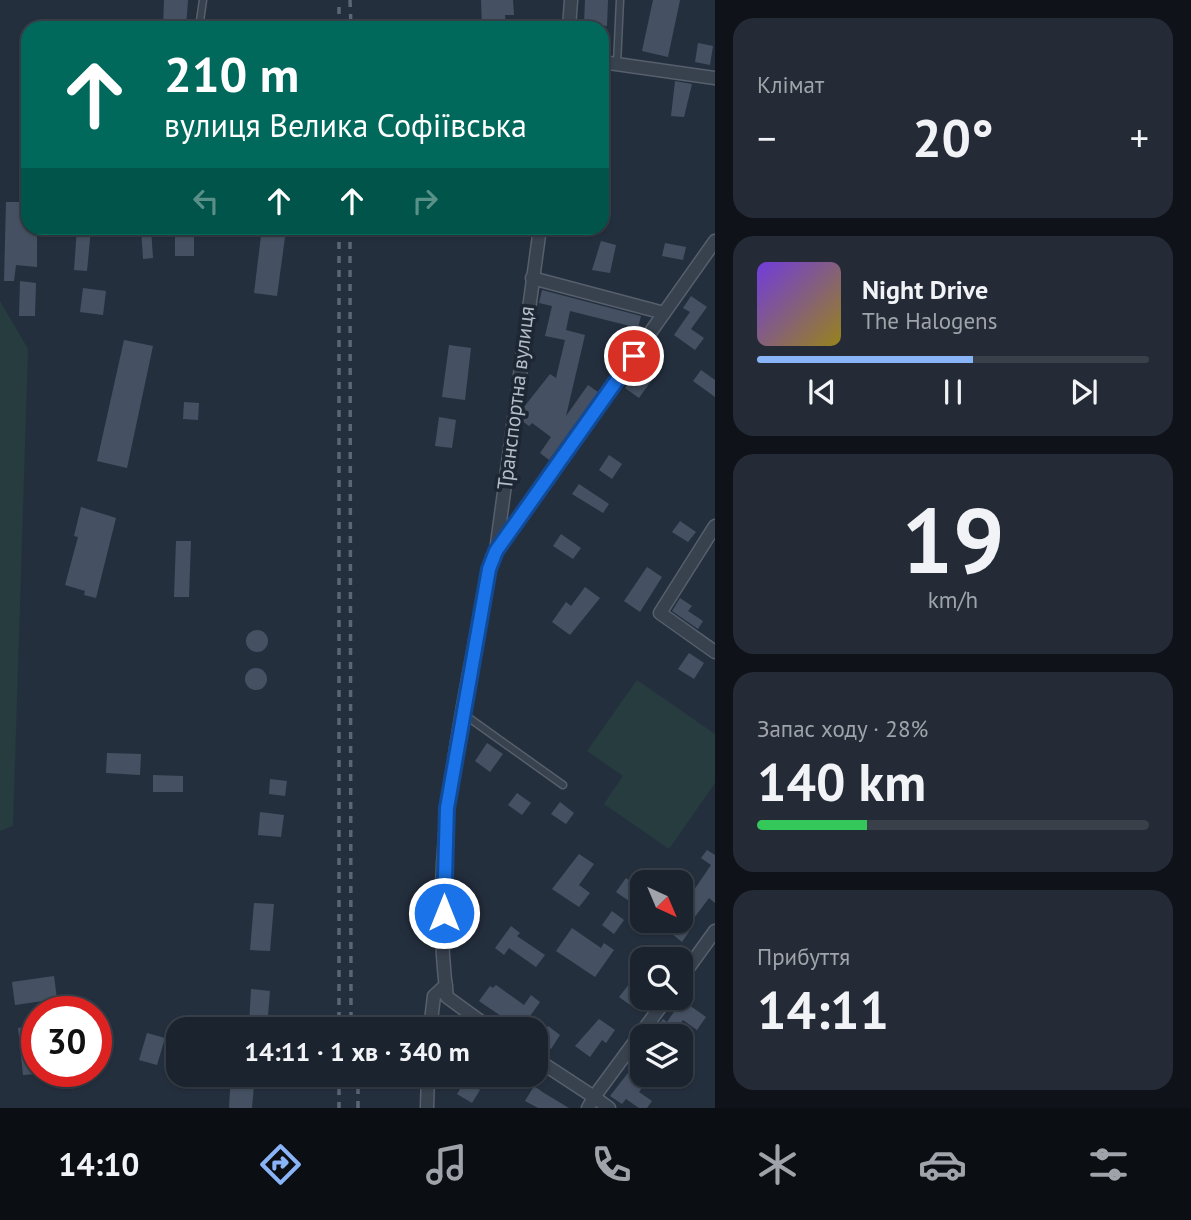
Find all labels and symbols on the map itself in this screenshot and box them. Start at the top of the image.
street label: Транспортна вулиця [491,305,540,491]
pin [604,326,664,386]
north arrow [630,870,693,933]
position arrow [407,876,481,950]
speed limit sign: 30 [21,996,112,1087]

